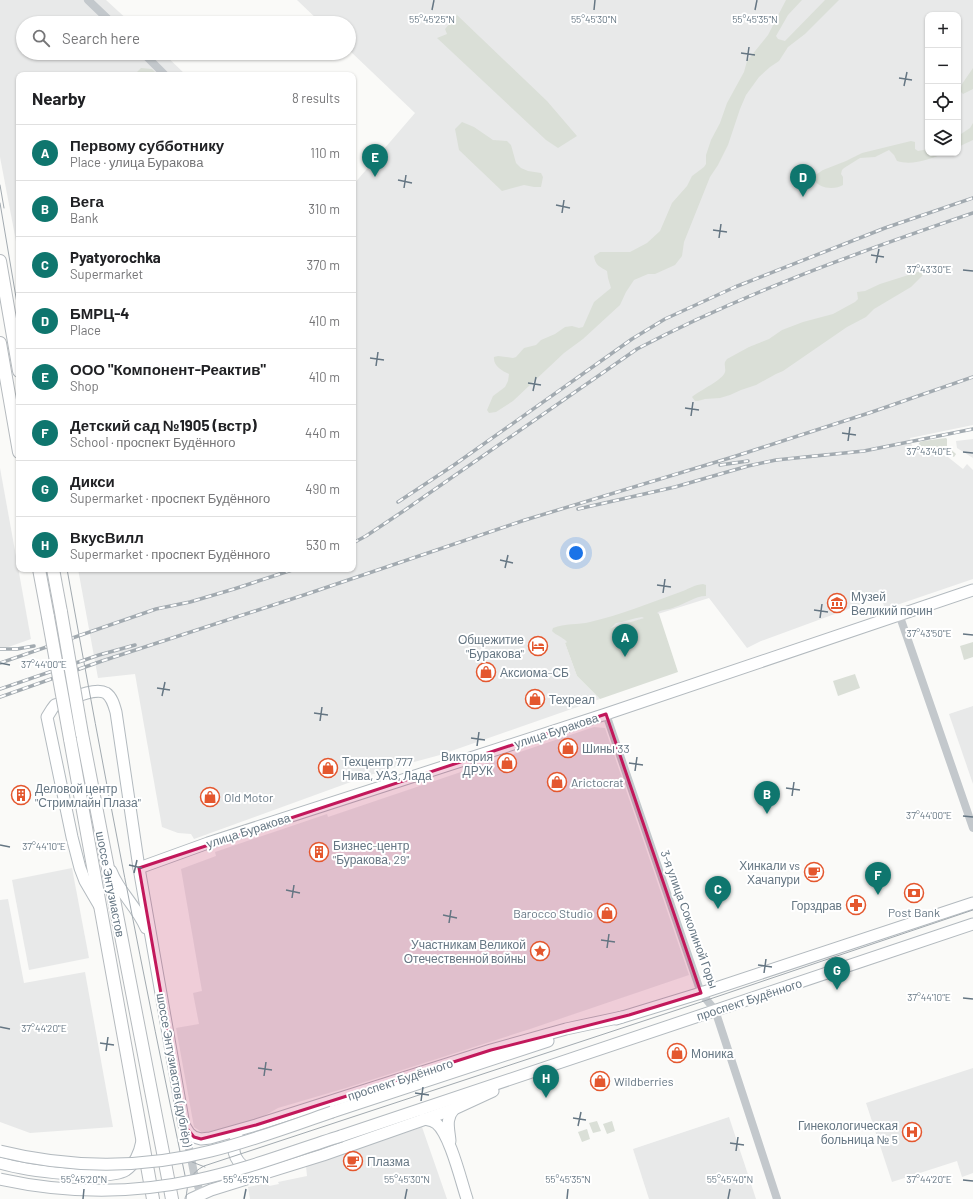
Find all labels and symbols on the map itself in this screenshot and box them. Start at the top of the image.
text: 55°45'25"N [409,13,455,25]
text: 55°45'30"N [571,13,617,25]
text: 55°45'35"N [732,13,778,25]
pin: E [362,144,388,177]
pin: D [790,164,816,197]
text: 37°43'30"E [906,263,952,275]
text: 37°43'40"E [906,445,952,457]
your location [566,543,586,563]
place label: Музей Великий почин [851,589,933,617]
museum icon: Музей Великий почин [826,592,848,614]
pin: A [612,624,638,657]
text: 37°43'50"E [906,627,952,639]
place label: Общежитие "Буракова" [458,632,524,661]
hotel icon: Общежитие "Буракова" [527,635,549,657]
text: 37°44'00"E [21,658,67,670]
shop icon: Аксиома-СБ [475,661,497,683]
place label: Аксиома-СБ [500,665,569,679]
shop icon: Техреал [524,688,546,710]
place label: Техреал [549,692,595,707]
street label: улица Буракова [512,710,600,751]
shop icon: Шины 33 [557,737,579,759]
place label: Шины 33 [582,741,630,755]
place label: Виктория ДРУК [441,749,493,778]
shop icon: Виктория ДРУК [496,752,518,774]
place label: Техцентр 777 Нива, УАЗ, Лада [342,754,432,783]
shop icon: Техцентр 777 Нива, УАЗ, Лада [317,757,339,779]
shop icon: Arictocrat [546,771,568,793]
place label: Arictocrat [571,775,624,789]
place label: Деловой центр "Стримлайн Плаза" [35,781,141,810]
pin: B [754,781,780,814]
building icon: Деловой центр "Стримлайн Плаза" [10,784,32,806]
shop icon: Old Motor [199,786,221,808]
place label: Old Motor [224,790,274,804]
text: 37°44'00"E [906,809,952,821]
street label: улица Буракова [204,810,292,851]
street label: шоссе Энтузиастов [93,830,128,938]
place label: Бизнес-центр "Буракова, 29" [333,838,410,867]
text: 37°44'10"E [22,840,66,852]
building icon: Бизнес-центр "Буракова, 29" [308,841,330,863]
street label: 3-я улица Соколиной Горы [657,848,722,990]
place label: Хинкали vs Хачапури [739,858,800,887]
cafe icon: Хинкали vs Хачапури [803,861,825,883]
pin: F [865,862,891,895]
pin: C [705,876,731,909]
bank icon: Post Bank [903,882,925,904]
pharmacy icon: Горздрав [845,894,867,916]
place label: Горздрав [791,898,842,913]
shop icon: Barocco Studio [596,902,618,924]
place label: Post Bank [888,905,940,919]
place label: Barocco Studio [513,906,593,920]
place label: Участникам Великой Отечественной войны [404,937,526,965]
place icon: Участникам Великой Отечественной войны [529,940,551,962]
pin: G [824,957,850,990]
street label: проспект Будённого [695,975,804,1024]
text: 37°44'10"E [907,991,951,1003]
street label: шоссе Энтузиастов (дублёр) [154,992,196,1149]
text: 37°44'20"E [21,1022,67,1034]
shop icon: Моника [666,1042,688,1064]
place label: Моника [691,1046,734,1060]
street label: проспект Будённого [346,1055,455,1104]
pin: H [533,1065,559,1098]
shop icon: Wildberries [589,1070,611,1092]
place label: Wildberries [614,1074,674,1088]
place label: Гинекологическая больница № 5 [798,1118,898,1147]
hospital icon: Гинекологическая больница № 5 [901,1121,923,1143]
cafe icon: Плазма [342,1150,364,1172]
place label: Плазма [367,1154,410,1168]
text: 55°45'20"N [61,1173,107,1185]
text: 55°45'25"N [223,1173,269,1185]
text: 55°45'30"N [384,1173,430,1185]
text: 55°45'35"N [545,1173,591,1185]
text: 55°45'40"N [707,1173,753,1185]
text: 37°44'20"E [906,1173,952,1185]

